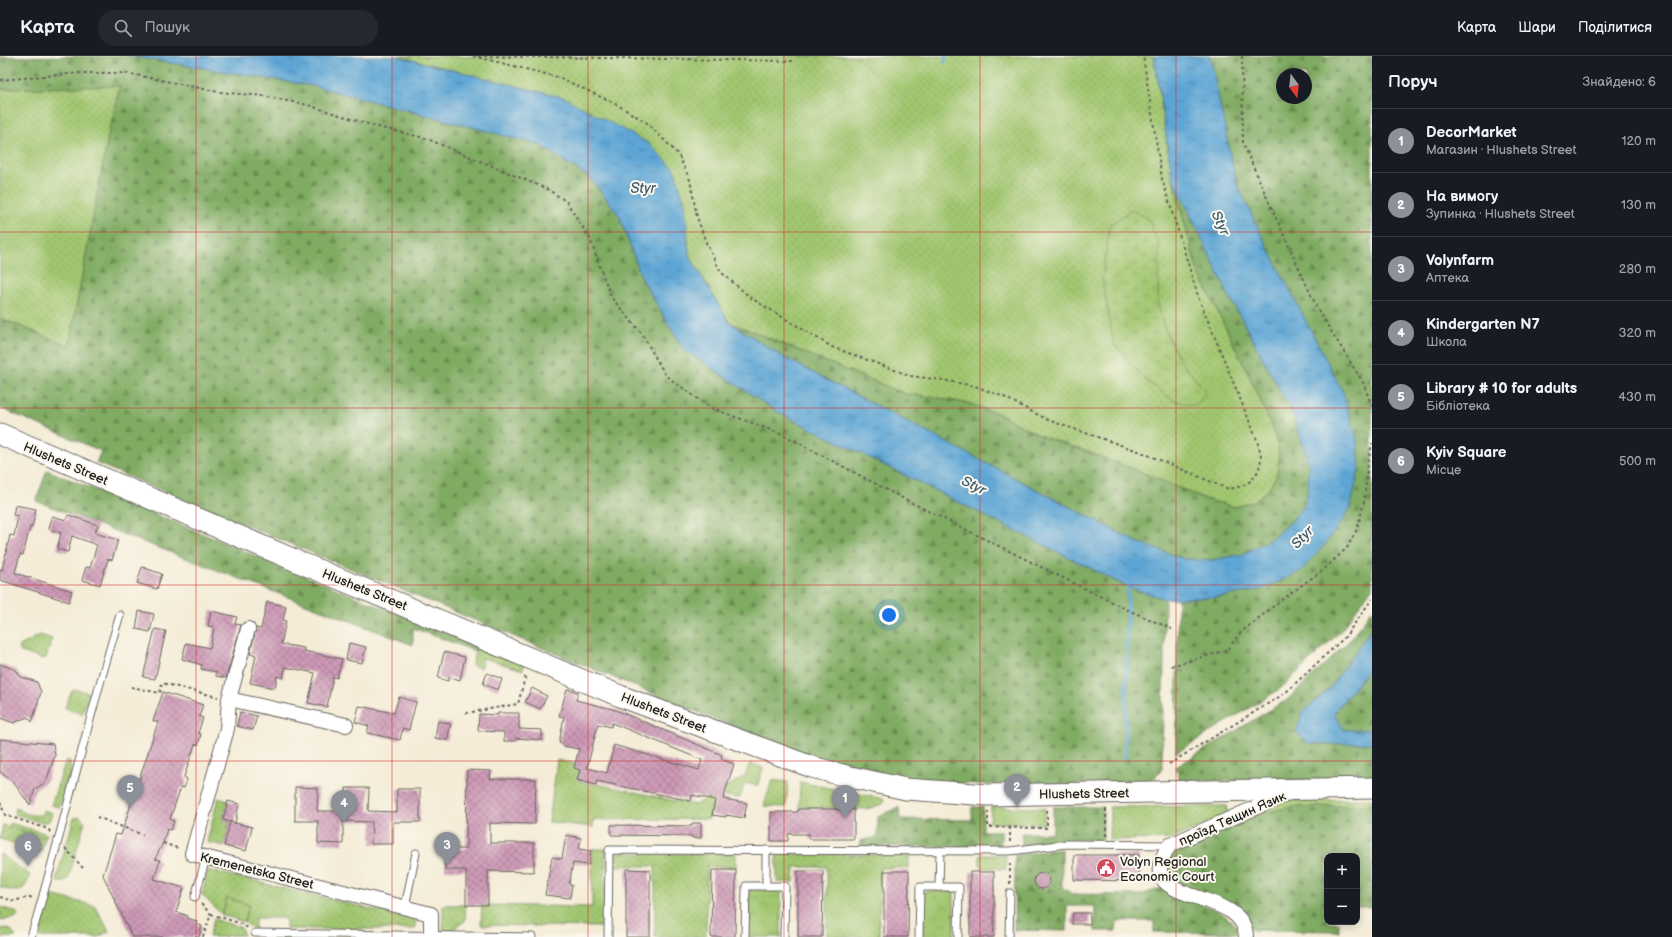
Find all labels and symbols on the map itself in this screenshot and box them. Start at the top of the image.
north arrow [1276,68,1312,104]
water label: Styr [630,180,656,197]
water label: Styr [1208,208,1234,239]
street label: Hlushets Street [21,439,110,489]
water label: Styr [959,472,990,499]
water label: Styr [1288,522,1318,552]
street label: Hlushets Street [320,566,409,614]
your location [879,605,899,625]
street label: Hlushets Street [619,689,709,737]
pin: 2 [1004,774,1030,807]
pin: 5 [117,775,143,808]
pin: 1 [832,785,858,818]
street label: Hlushets Street [1039,785,1129,803]
street label: проїзд Тещин Язик [1176,788,1288,850]
pin: 4 [331,790,357,823]
pin: 3 [434,832,460,865]
pin: 6 [15,833,41,866]
street label: Kremenetska Street [198,849,315,893]
place label: Volyn Regional Economic Court [1120,854,1214,885]
public building icon: Volyn Regional Economic Court [1095,857,1117,879]

